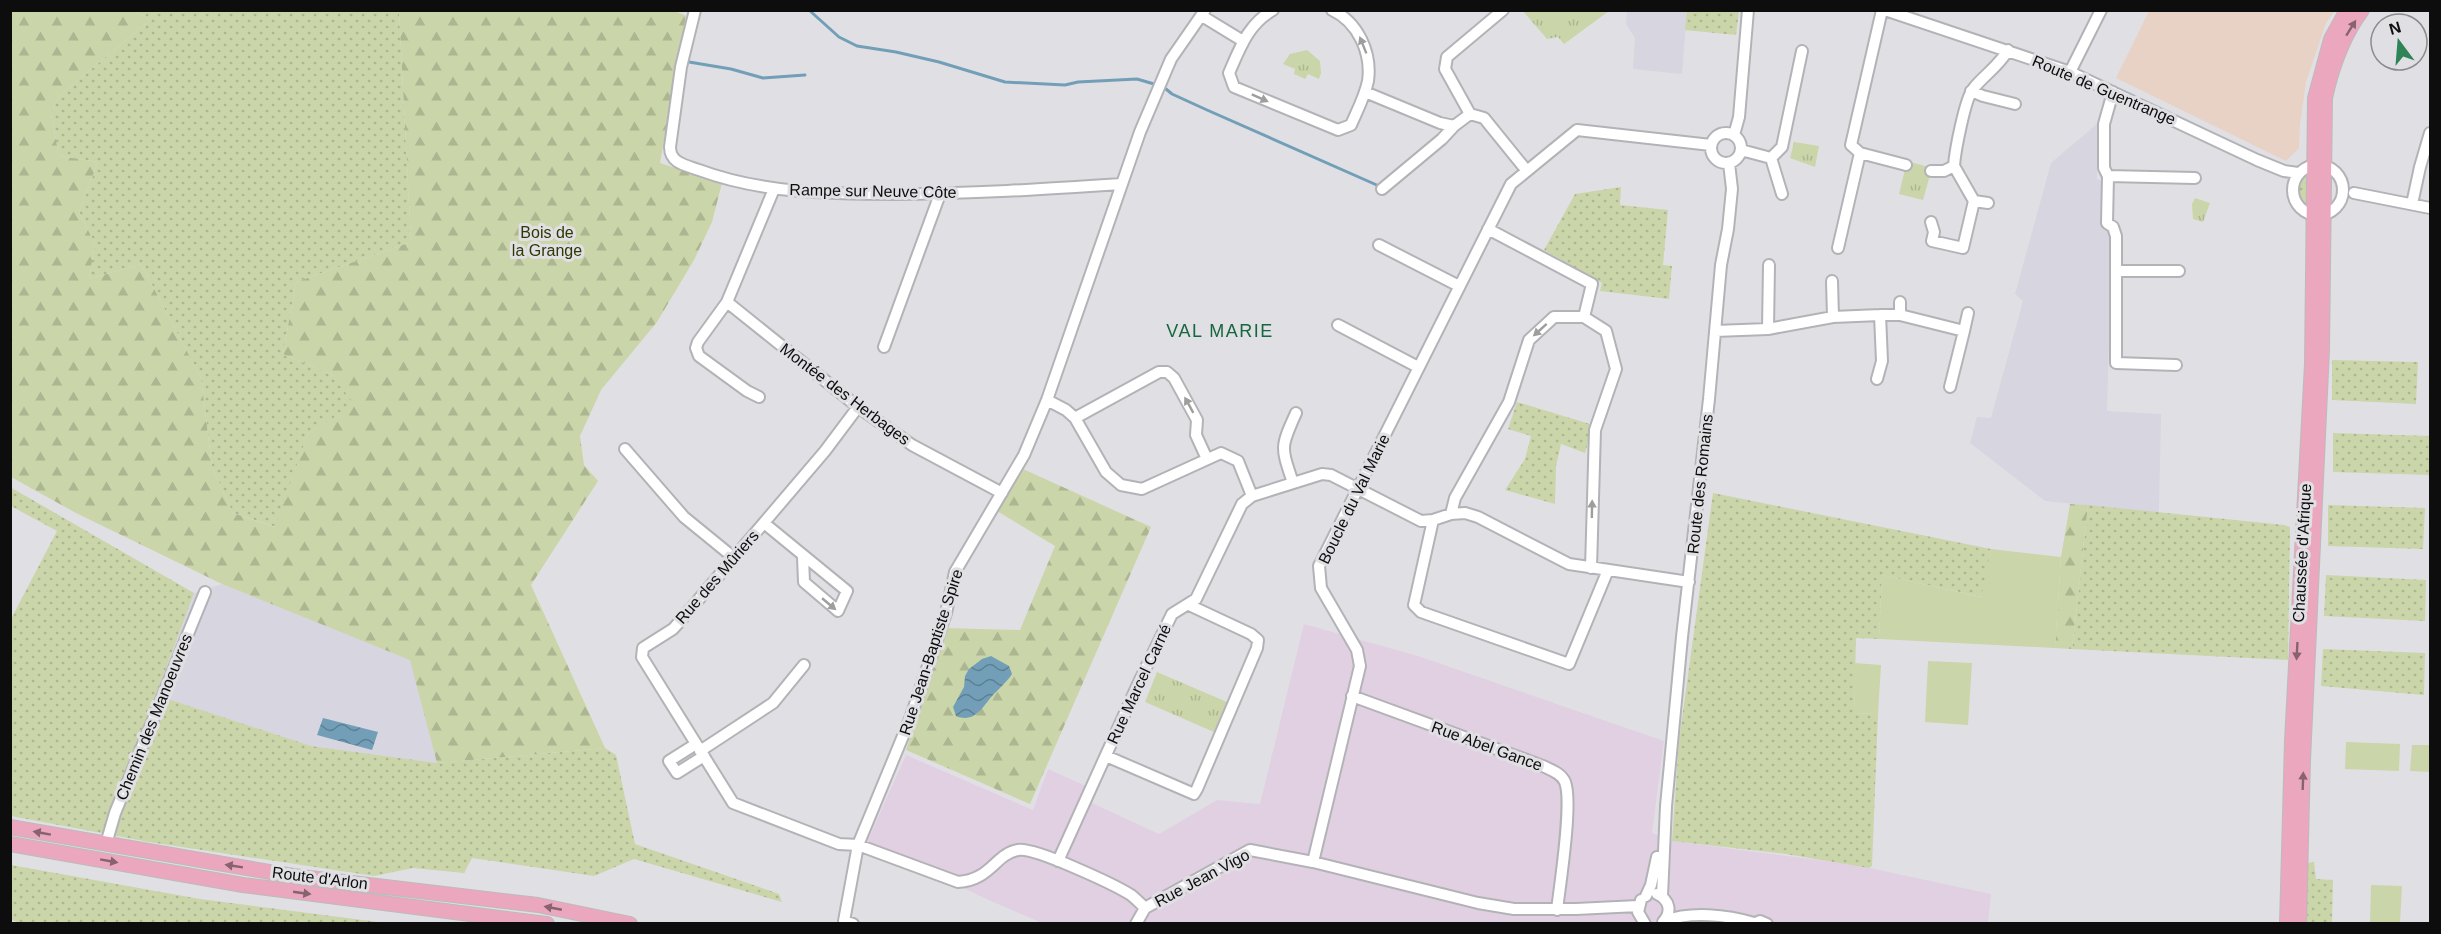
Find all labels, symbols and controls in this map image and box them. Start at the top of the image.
north arrow [2369,12,2429,72]
text: N [2387,18,2403,38]
one-way arrow [2345,20,2356,36]
one-way arrow [1358,36,1368,54]
street label: Route de Guentrange [2030,52,2178,128]
one-way arrow [1251,94,1269,104]
street label: Rampe sur Neuve Côte [789,181,957,201]
park label: Bois de la Grange [512,224,582,259]
district label: VAL MARIE [1166,321,1274,341]
one-way arrow [1532,323,1547,337]
street label: Montée des Herbages [777,340,913,448]
one-way arrow [1184,396,1194,413]
street label: Route des Romains [1684,413,1716,555]
street label: Boucle du Val Marie [1315,431,1393,567]
street label: Chaussée d'Afrique [2290,483,2314,623]
one-way arrow [1588,500,1597,519]
street label: Rue des Mûriers [672,527,762,627]
street label: Rue Jean-Baptiste Spire [896,567,966,737]
one-way arrow [821,597,836,610]
street label: Rue Marcel Carné [1104,621,1174,746]
street label: Chemin des Manoeuvres [113,631,195,803]
one-way arrow [2292,641,2302,660]
street label: Rue Abel Gance [1429,718,1545,774]
one-way arrow [2298,772,2307,791]
one-way arrow [33,828,52,837]
street label: Rue Jean Vigo [1152,846,1252,910]
one-way arrow [100,857,119,866]
one-way arrow [225,862,244,871]
street label: Route d'Arlon [271,864,369,892]
one-way arrow [292,889,311,898]
one-way arrow [543,903,562,912]

